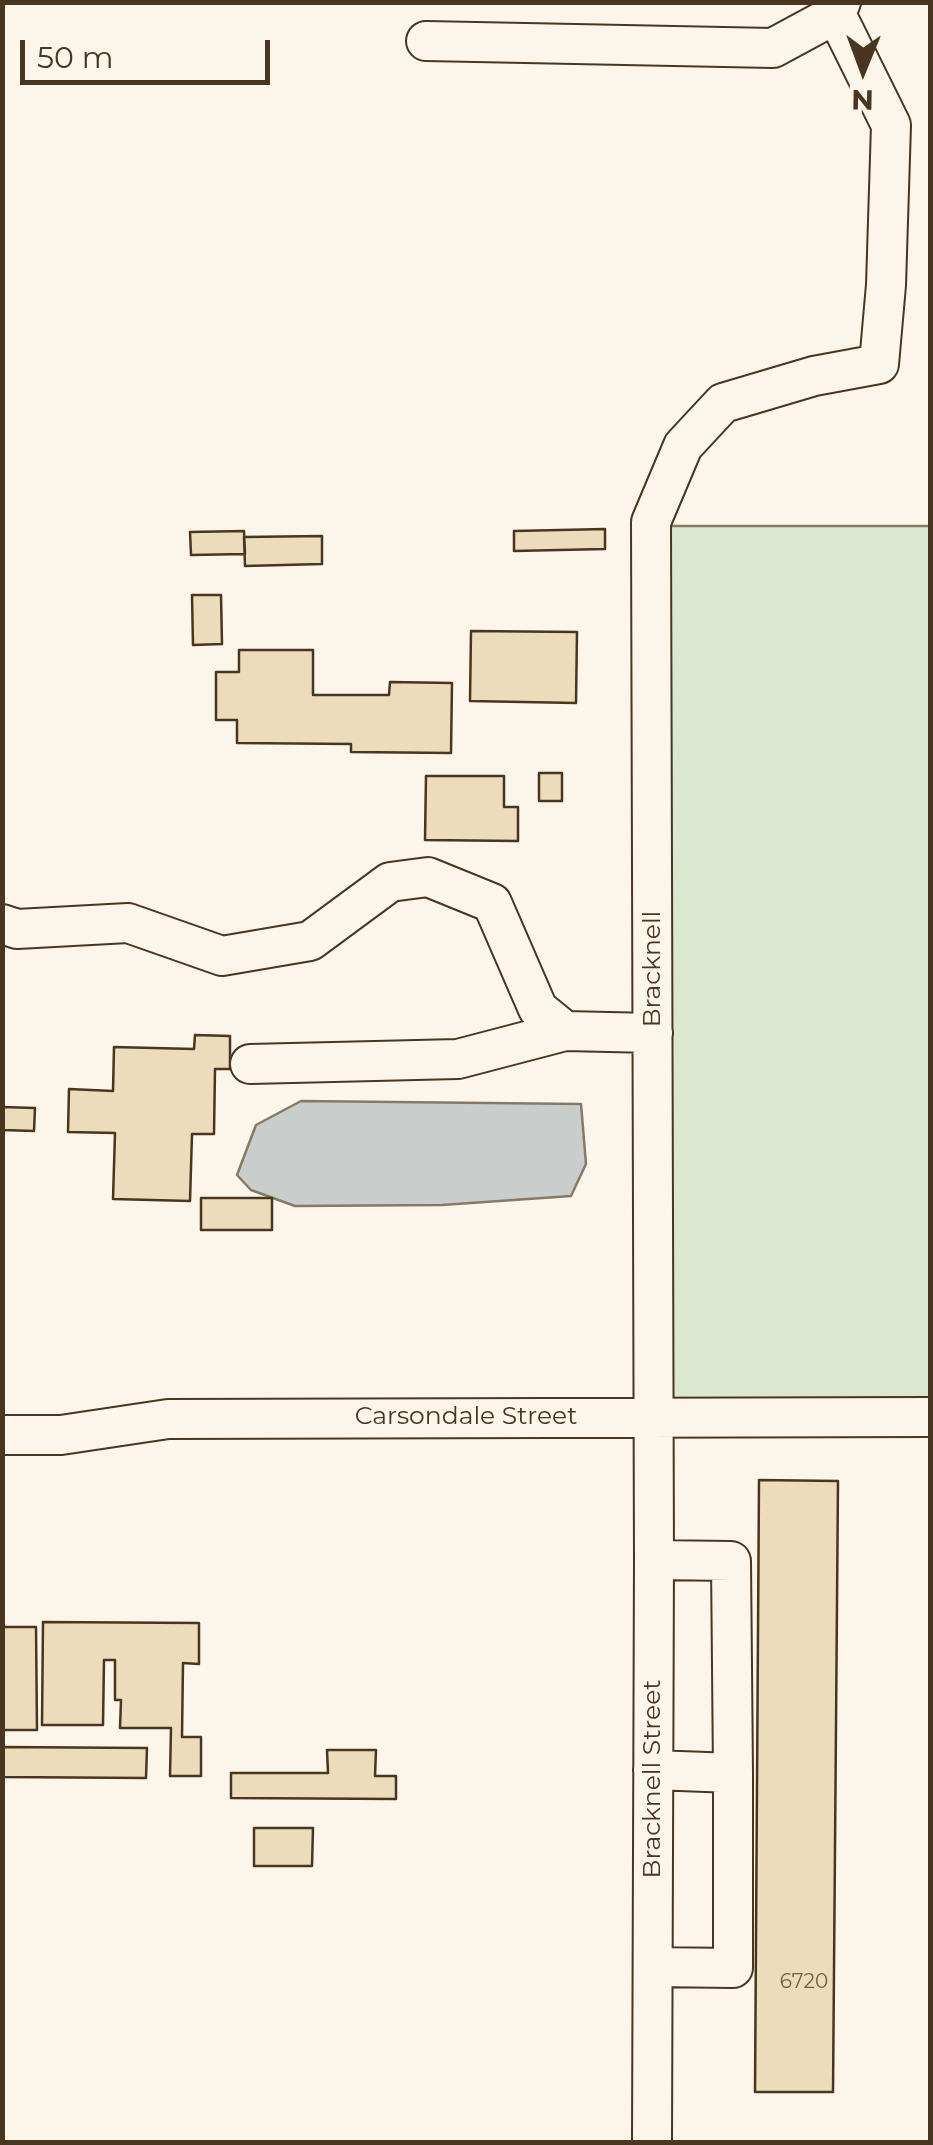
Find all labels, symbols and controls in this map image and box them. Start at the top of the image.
scale bar [25,20,275,82]
north arrow [813,20,913,120]
text: 50 m [37,39,114,76]
text: N [851,83,874,117]
street label: Bracknell [638,911,668,1027]
street label: Carsondale Street [355,1402,577,1432]
street label: Bracknell Street [638,1680,668,1878]
house number: 6720 [780,1970,828,1994]

